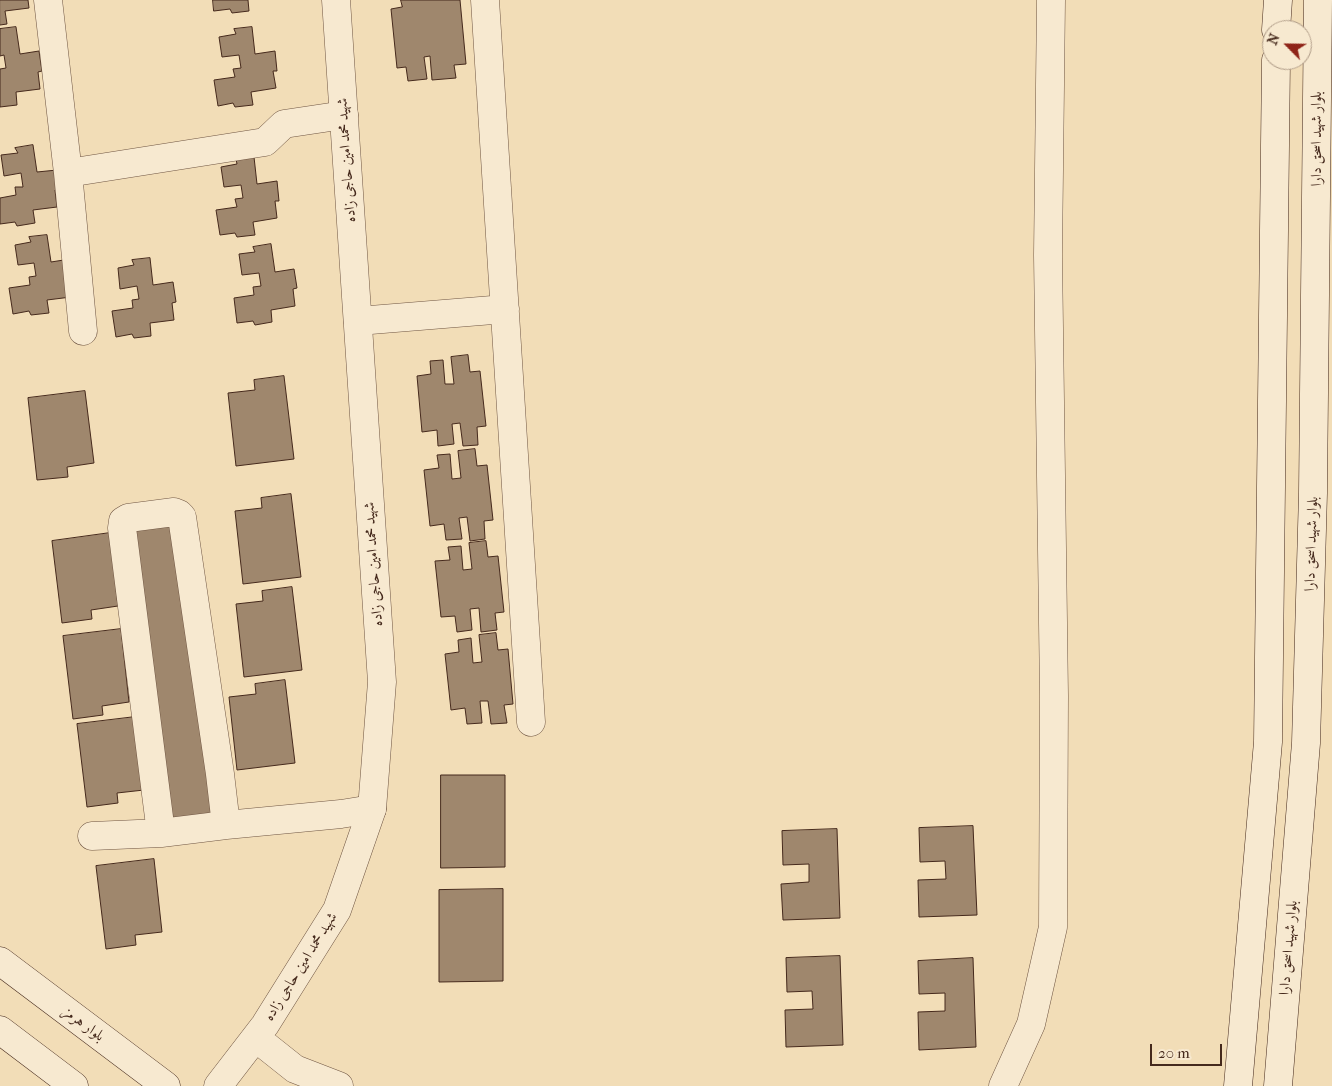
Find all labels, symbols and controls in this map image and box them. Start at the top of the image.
north arrow [1262,20,1312,70]
text: N [1264,31,1284,48]
street label: بلوار شهید اسحق دارا [1308,91,1326,187]
street label: شهید محمد امین حاجی زاده [334,97,360,223]
street label: بلوار شهید اسحق دارا [1301,496,1323,592]
street label: شهید محمد امین حاجی زاده [361,501,387,627]
street label: بلوار شهید اسحق دارا [1276,900,1302,996]
street label: شهید محمد امین حاجی زاده [260,909,342,1025]
street label: بلوار هرمز [58,1002,108,1046]
scale bar [1152,1034,1224,1066]
text: 20 m [1158,1044,1190,1062]

